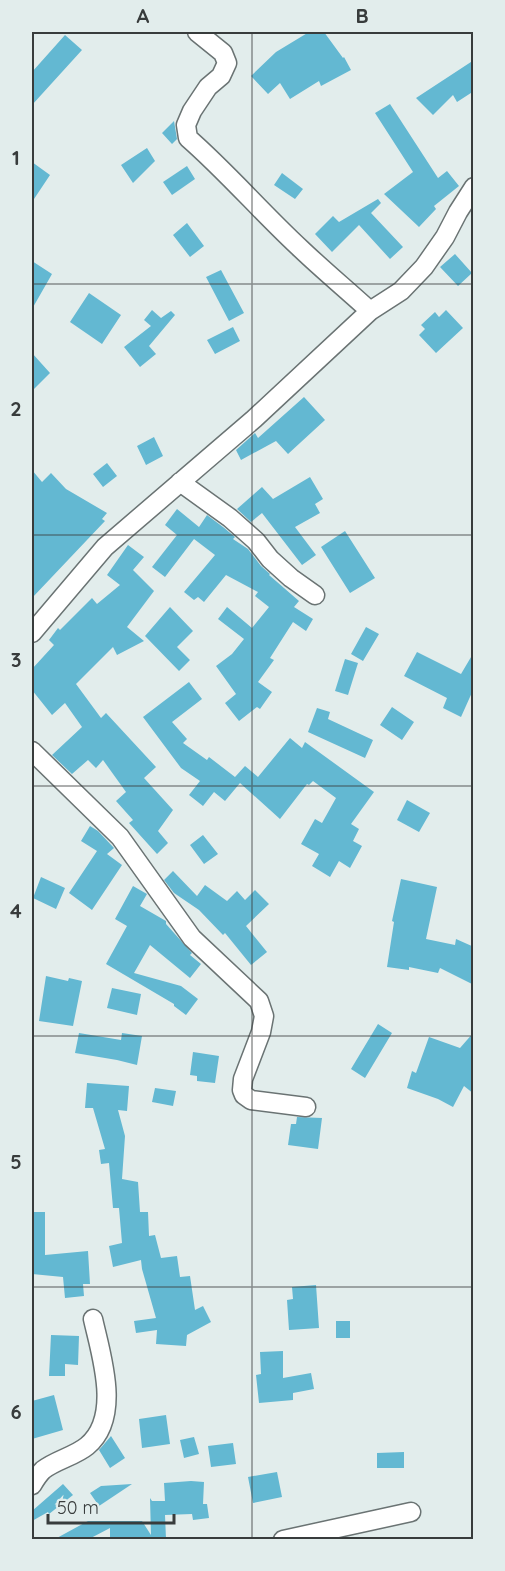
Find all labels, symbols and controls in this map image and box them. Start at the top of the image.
text: A [137,3,150,28]
text: B [355,3,369,28]
text: 1 [12,145,20,170]
text: 2 [10,396,22,421]
text: 3 [11,647,21,672]
text: 4 [10,898,22,923]
text: 5 [10,1149,22,1174]
text: 6 [10,1399,22,1424]
scale bar [48,1487,174,1525]
text: 50 m [57,1496,99,1519]

